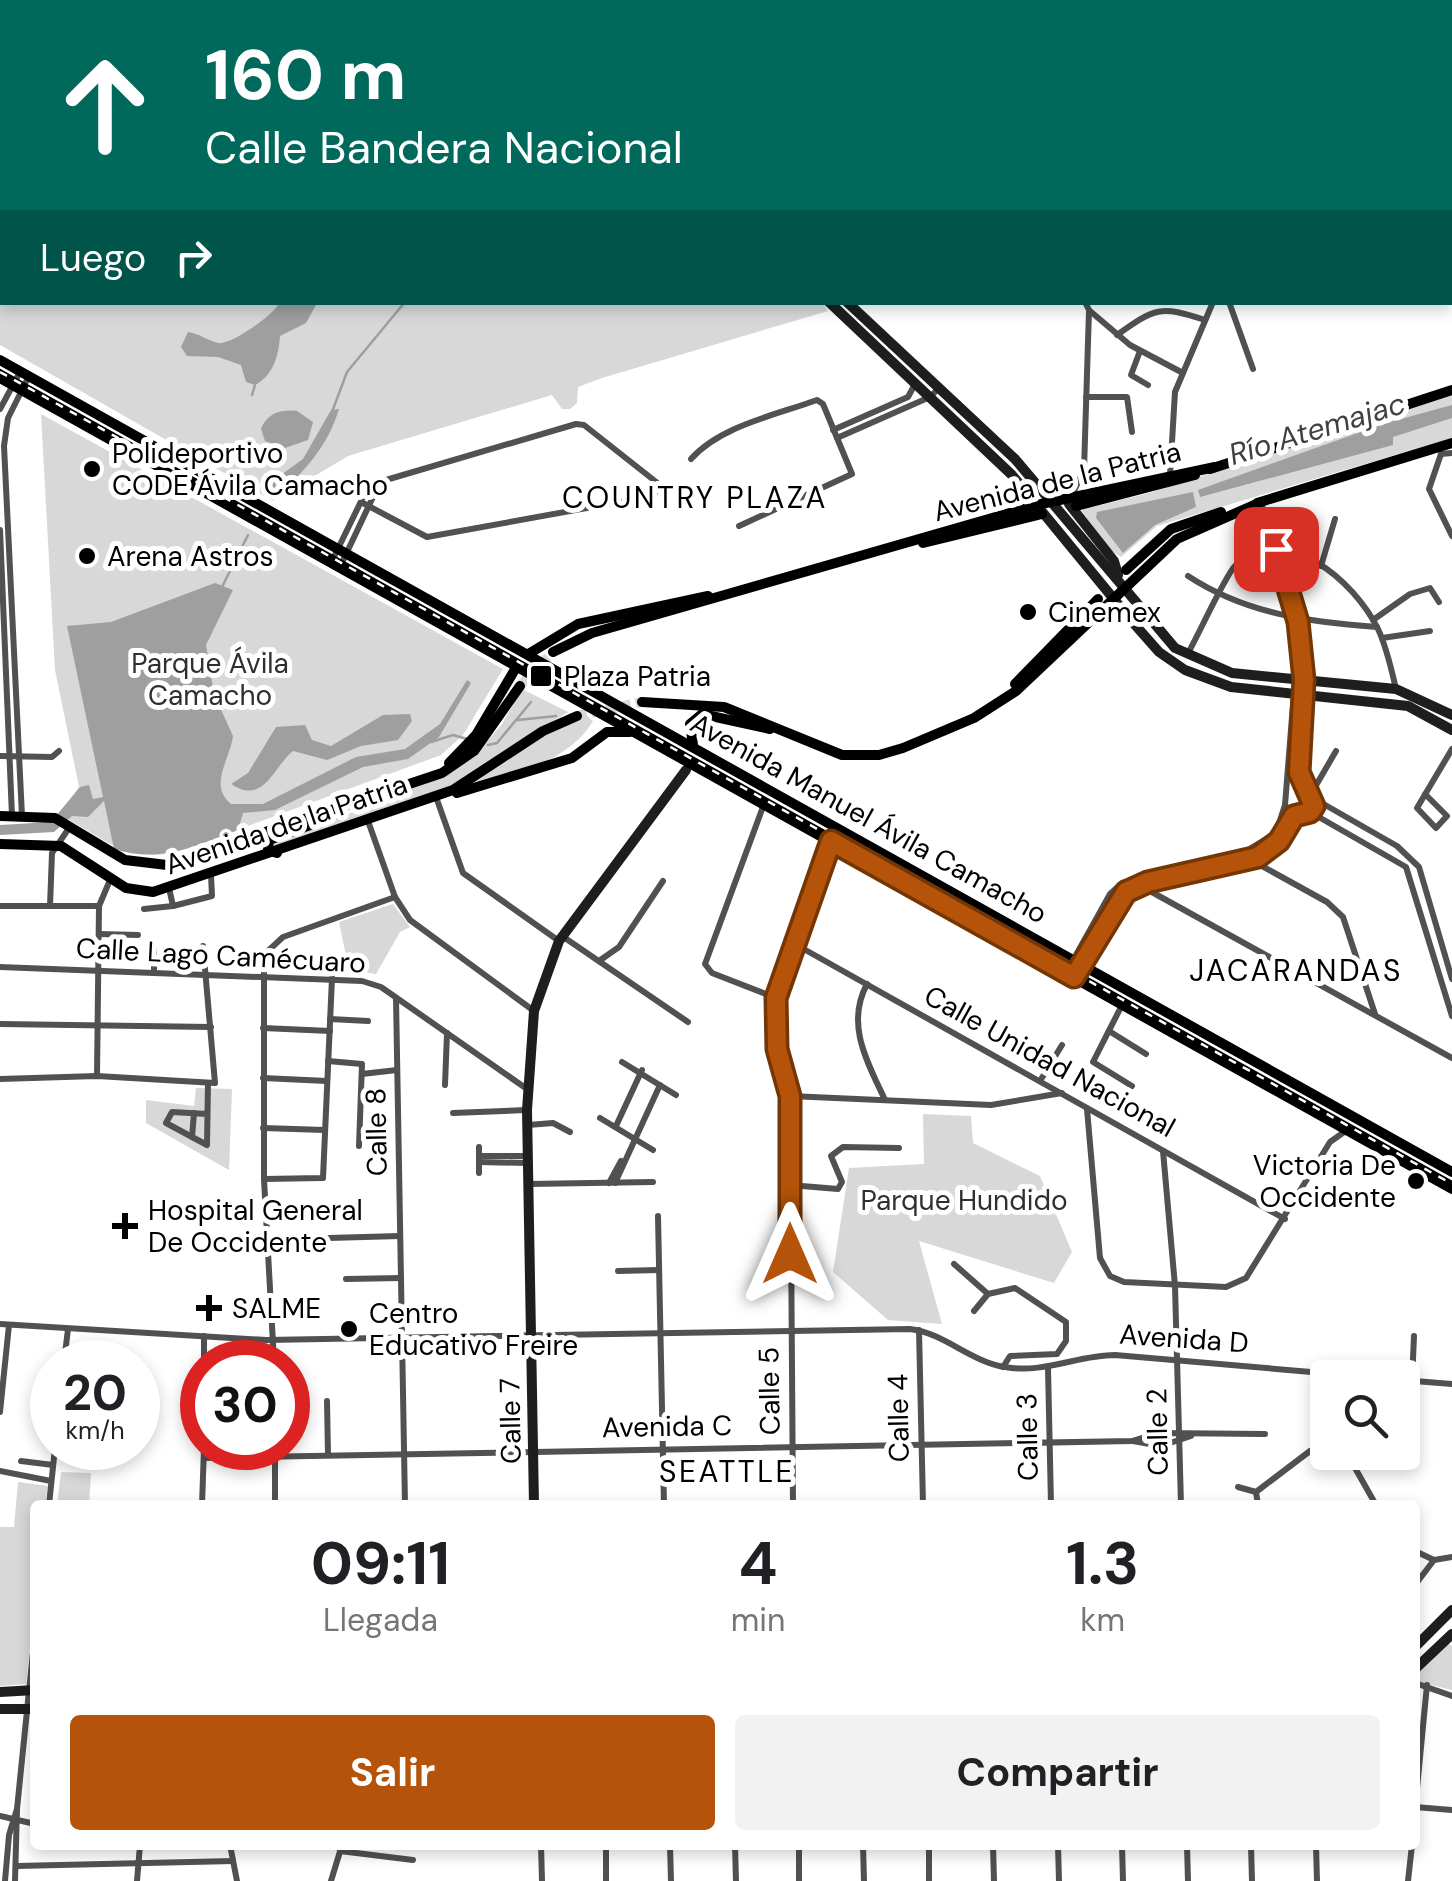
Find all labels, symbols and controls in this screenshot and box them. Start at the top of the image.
text: 160 m [205,30,406,121]
icon: ahead [40,40,170,170]
text: Calle Bandera Nacional [205,118,683,177]
icon: right [166,230,221,285]
text: Luego [40,233,146,283]
water label: Río Atemajac [1224,383,1410,474]
street label: Avenida de la Patria [930,433,1185,530]
place label: Polideportivo CODE Ávila Camacho [112,435,388,504]
marker: Polideportivo CODE Ávila Camacho [81,458,103,480]
district label: COUNTRY PLAZA [562,478,828,517]
pin [1234,507,1319,592]
icon: arrive [1249,522,1304,577]
place label: Arena Astros [107,538,274,575]
marker: Arena Astros [76,545,98,567]
place label: Cinemex [1048,594,1161,631]
marker: Cinemex [1017,601,1039,623]
park label: Parque Ávila Camacho [131,645,289,714]
place label: Plaza Patria [564,658,711,695]
marker: Plaza Patria [528,663,554,689]
street label: Avenida Manuel Ávila Camacho [684,705,1054,932]
street label: Avenida de la Patria [160,766,412,883]
street label: Calle Lago Camécuaro [75,929,367,982]
district label: JACARANDAS [1189,951,1403,990]
street label: Calle Unidad Nacional [918,977,1182,1146]
street label: Calle 8 [357,1088,396,1176]
place label: Victoria De Occidente [1253,1147,1396,1216]
marker: Victoria De Occidente [1405,1170,1427,1192]
park label: Parque Hundido [860,1182,1068,1219]
place label: Hospital General De Occidente [148,1192,363,1261]
position arrow [738,1202,842,1306]
marker: Hospital General De Occidente [112,1213,138,1239]
place label: SALME [232,1290,321,1327]
marker: SALME [196,1295,222,1321]
place label: Centro Educativo Freire [369,1295,578,1364]
street label: Avenida D [1118,1316,1250,1361]
marker: Centro Educativo Freire [338,1318,360,1340]
speed limit sign: 30 [180,1340,310,1470]
street label: Calle 5 [750,1347,789,1435]
text: 20 [63,1360,127,1426]
map controls [1310,1360,1420,1470]
button: search [1310,1360,1420,1470]
street label: Calle 4 [879,1374,918,1462]
street label: Calle 7 [491,1378,530,1464]
street label: Calle 2 [1138,1388,1177,1476]
street label: Calle 3 [1008,1393,1047,1481]
street label: Avenida C [602,1407,732,1446]
text: km/h [65,1414,125,1447]
district label: SEATTLE [659,1452,795,1491]
text: 09:11 [311,1524,450,1603]
text: 4 [739,1524,778,1603]
text: 1.3 [1066,1524,1139,1603]
text: Llegada [323,1599,438,1641]
text: min [731,1599,785,1641]
text: km [1080,1599,1125,1641]
button: Salir [70,1715,715,1830]
button: Compartir [735,1715,1380,1830]

